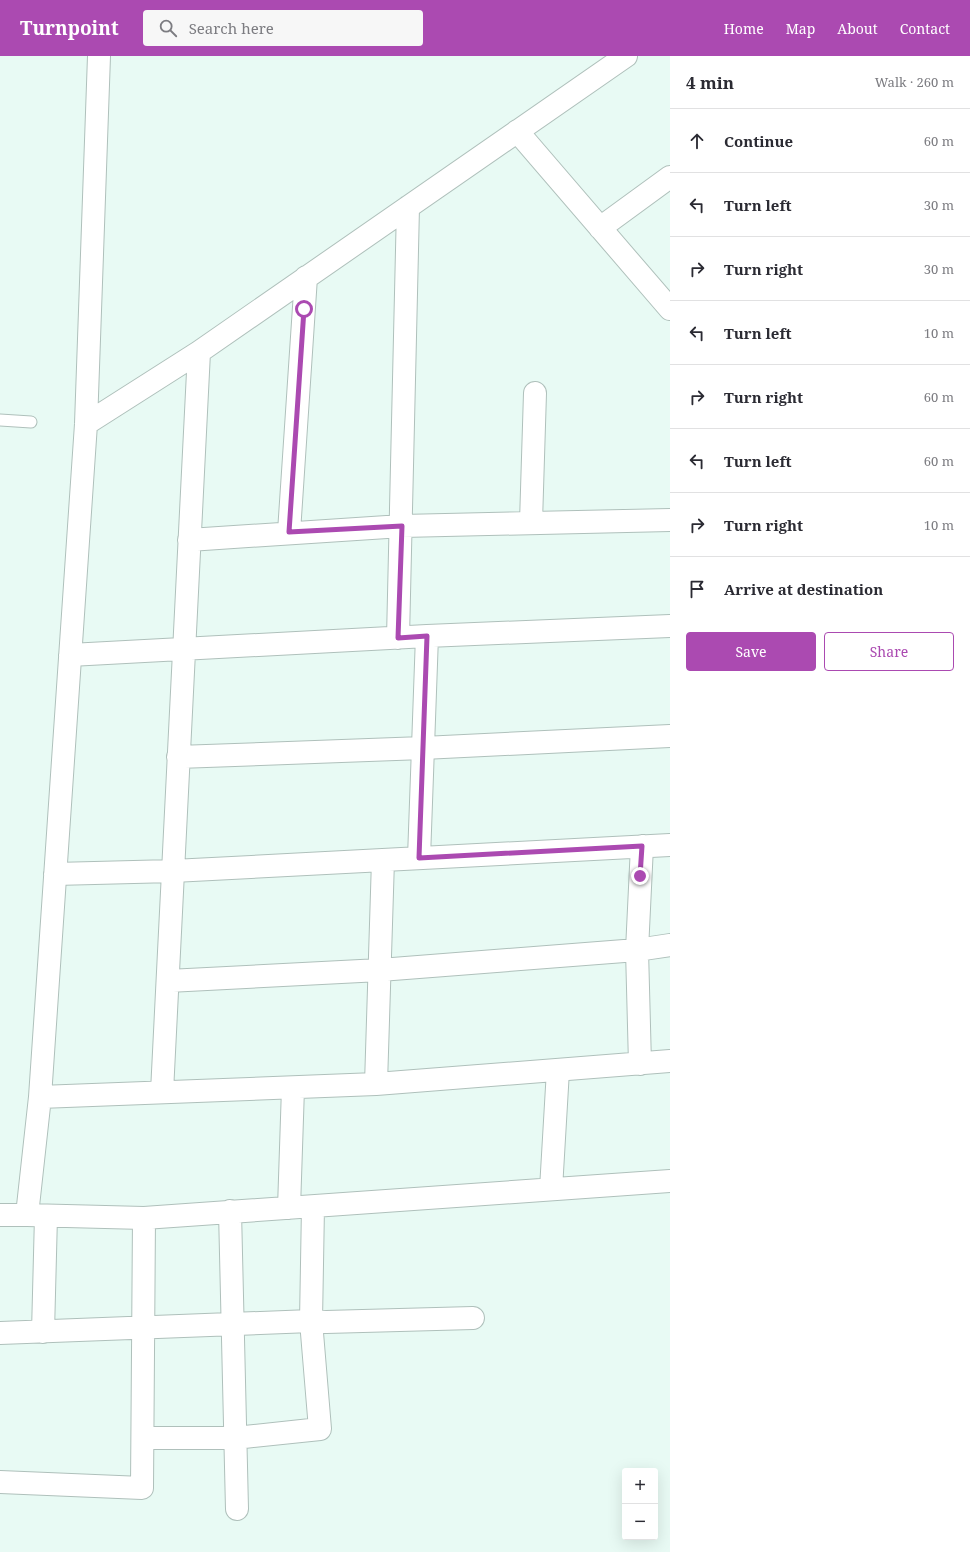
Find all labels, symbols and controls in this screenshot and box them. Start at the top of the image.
search box [143,10,423,46]
text: Turnpoint [20,15,119,41]
icon: search [157,17,179,39]
text: Search here [189,18,274,38]
text: Home [724,19,764,38]
text: Map [786,19,815,38]
text: About [837,19,878,38]
text: Contact [900,19,950,38]
text: 4 min [686,71,734,94]
text: Walk · 260 m [875,73,954,91]
icon: ahead [686,130,708,152]
text: Continue [724,131,793,151]
text: 60 m [924,132,954,150]
icon: left [686,194,708,216]
text: Turn left [724,195,792,215]
text: 30 m [924,196,954,214]
icon: right [686,258,708,280]
text: Turn right [724,259,803,279]
text: 30 m [924,260,954,278]
route start [295,300,313,318]
icon: left [686,322,708,344]
text: Turn left [724,323,792,343]
text: 10 m [924,324,954,342]
icon: right [686,386,708,408]
text: Turn right [724,387,803,407]
text: 60 m [924,388,954,406]
icon: left [686,450,708,472]
text: Turn left [724,451,792,471]
text: 60 m [924,452,954,470]
icon: right [686,514,708,536]
text: Turn right [724,515,803,535]
text: 10 m [924,516,954,534]
icon: arrive [686,578,708,600]
text: Arrive at destination [724,579,883,599]
button: Save [686,632,816,671]
button: Share [824,632,954,671]
route end [631,867,649,885]
map controls [622,1468,658,1540]
button: + [622,1468,658,1504]
button: − [622,1504,658,1540]

